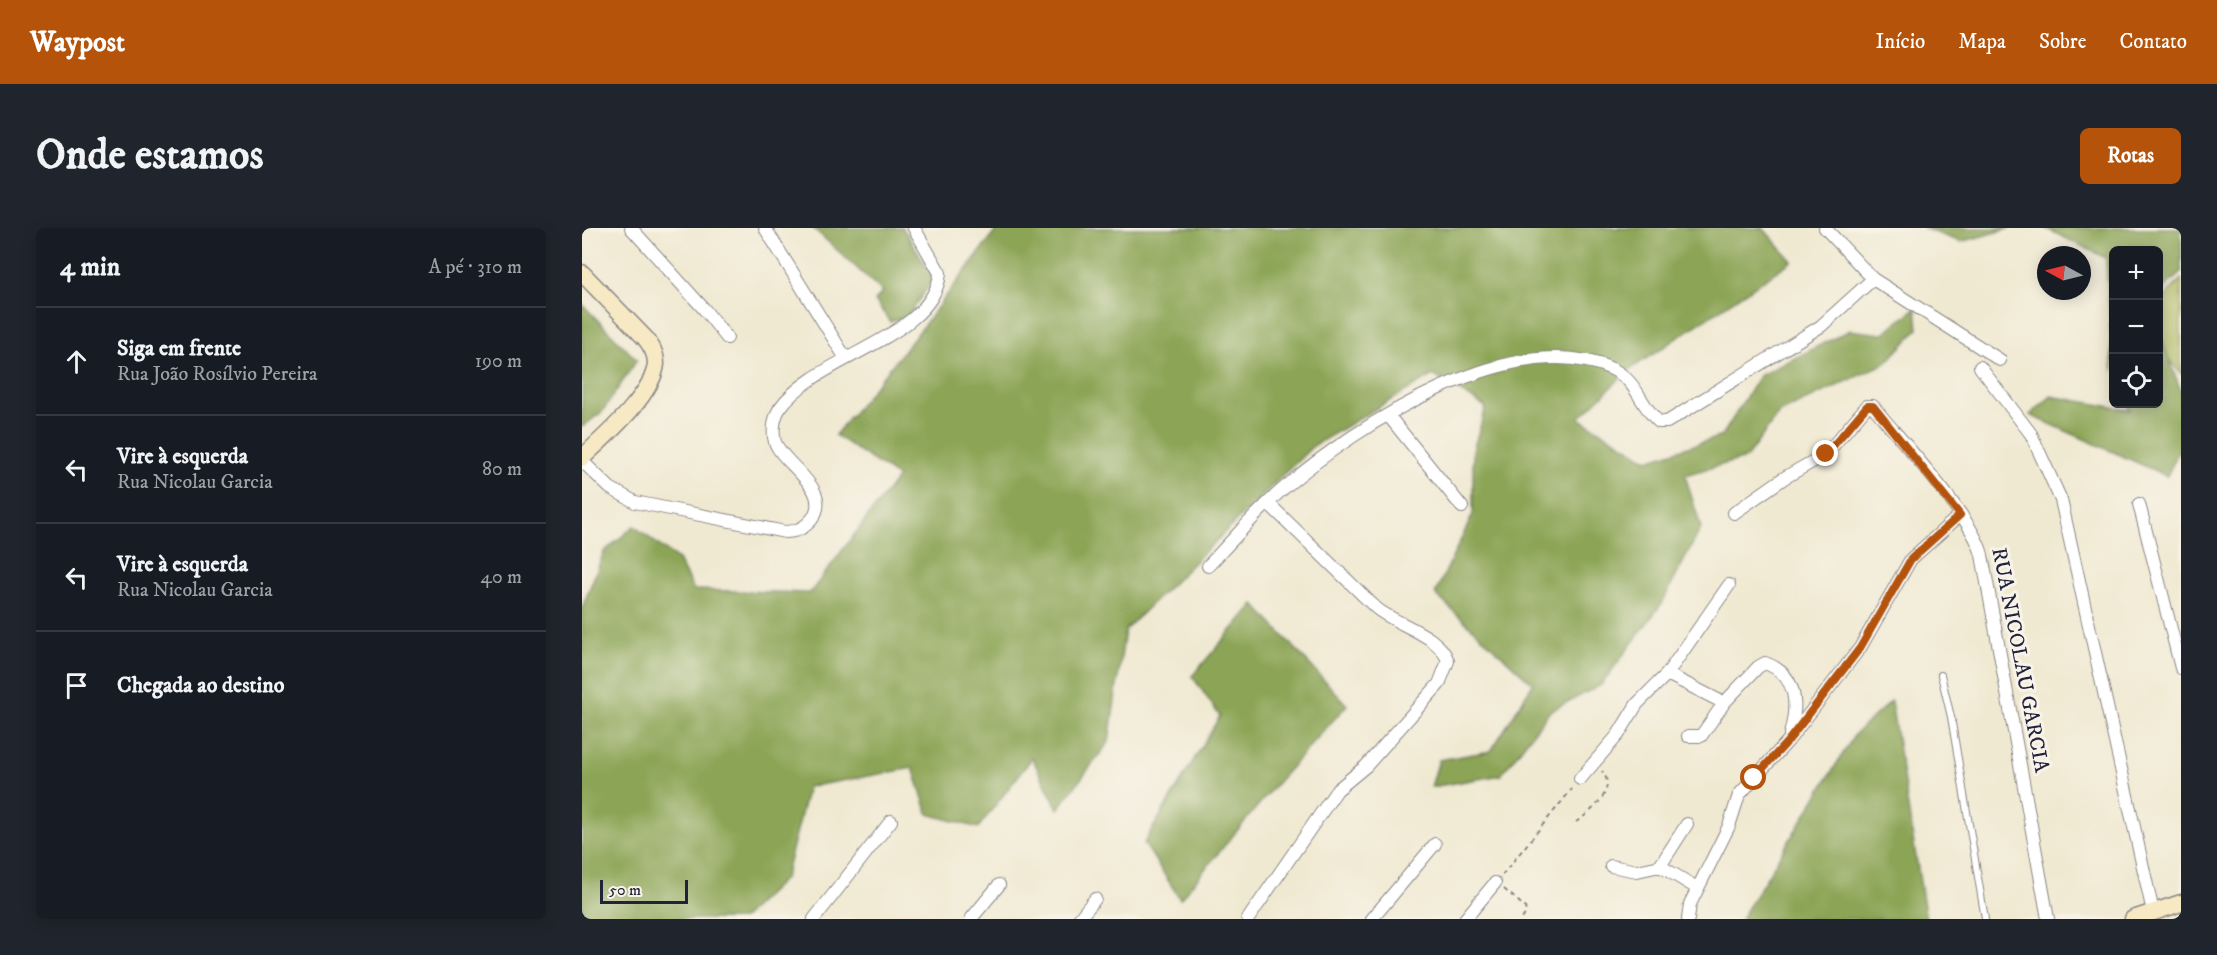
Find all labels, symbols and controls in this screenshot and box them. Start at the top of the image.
text: Waypost [30,25,125,60]
text: Início [1876,29,1925,55]
text: Mapa [1958,29,2006,55]
text: Sobre [2039,29,2086,55]
text: Contato [2119,29,2187,55]
button: Rotas [2080,128,2181,184]
text: Onde estamos [36,130,264,182]
north arrow [2037,246,2091,300]
map controls [2109,246,2163,408]
button: + [2109,246,2163,300]
text: 4 min [60,251,120,284]
text: A pé · 310 m [428,255,522,280]
button: − [2109,300,2163,354]
text: Siga em frente [117,335,241,362]
icon: ahead [60,345,93,378]
text: 190 m [475,349,522,374]
button: locate [2109,354,2163,408]
text: Rua João Rosílvio Pereira [117,362,318,387]
route end [1812,440,1838,466]
text: Vire à esquerda [117,443,248,470]
icon: left [60,453,93,486]
text: 80 m [482,457,522,482]
text: Rua Nicolau Garcia [117,470,273,495]
street label: RUA NICOLAU GARCIA [1985,545,2055,775]
text: Vire à esquerda [117,551,248,578]
icon: left [60,561,93,594]
text: 40 m [480,565,522,590]
text: Rua Nicolau Garcia [117,578,273,603]
icon: arrive [60,669,93,702]
text: Chegada ao destino [117,672,284,699]
route start [1740,764,1766,790]
scale bar [600,877,688,904]
text: 50 m [609,880,641,900]

